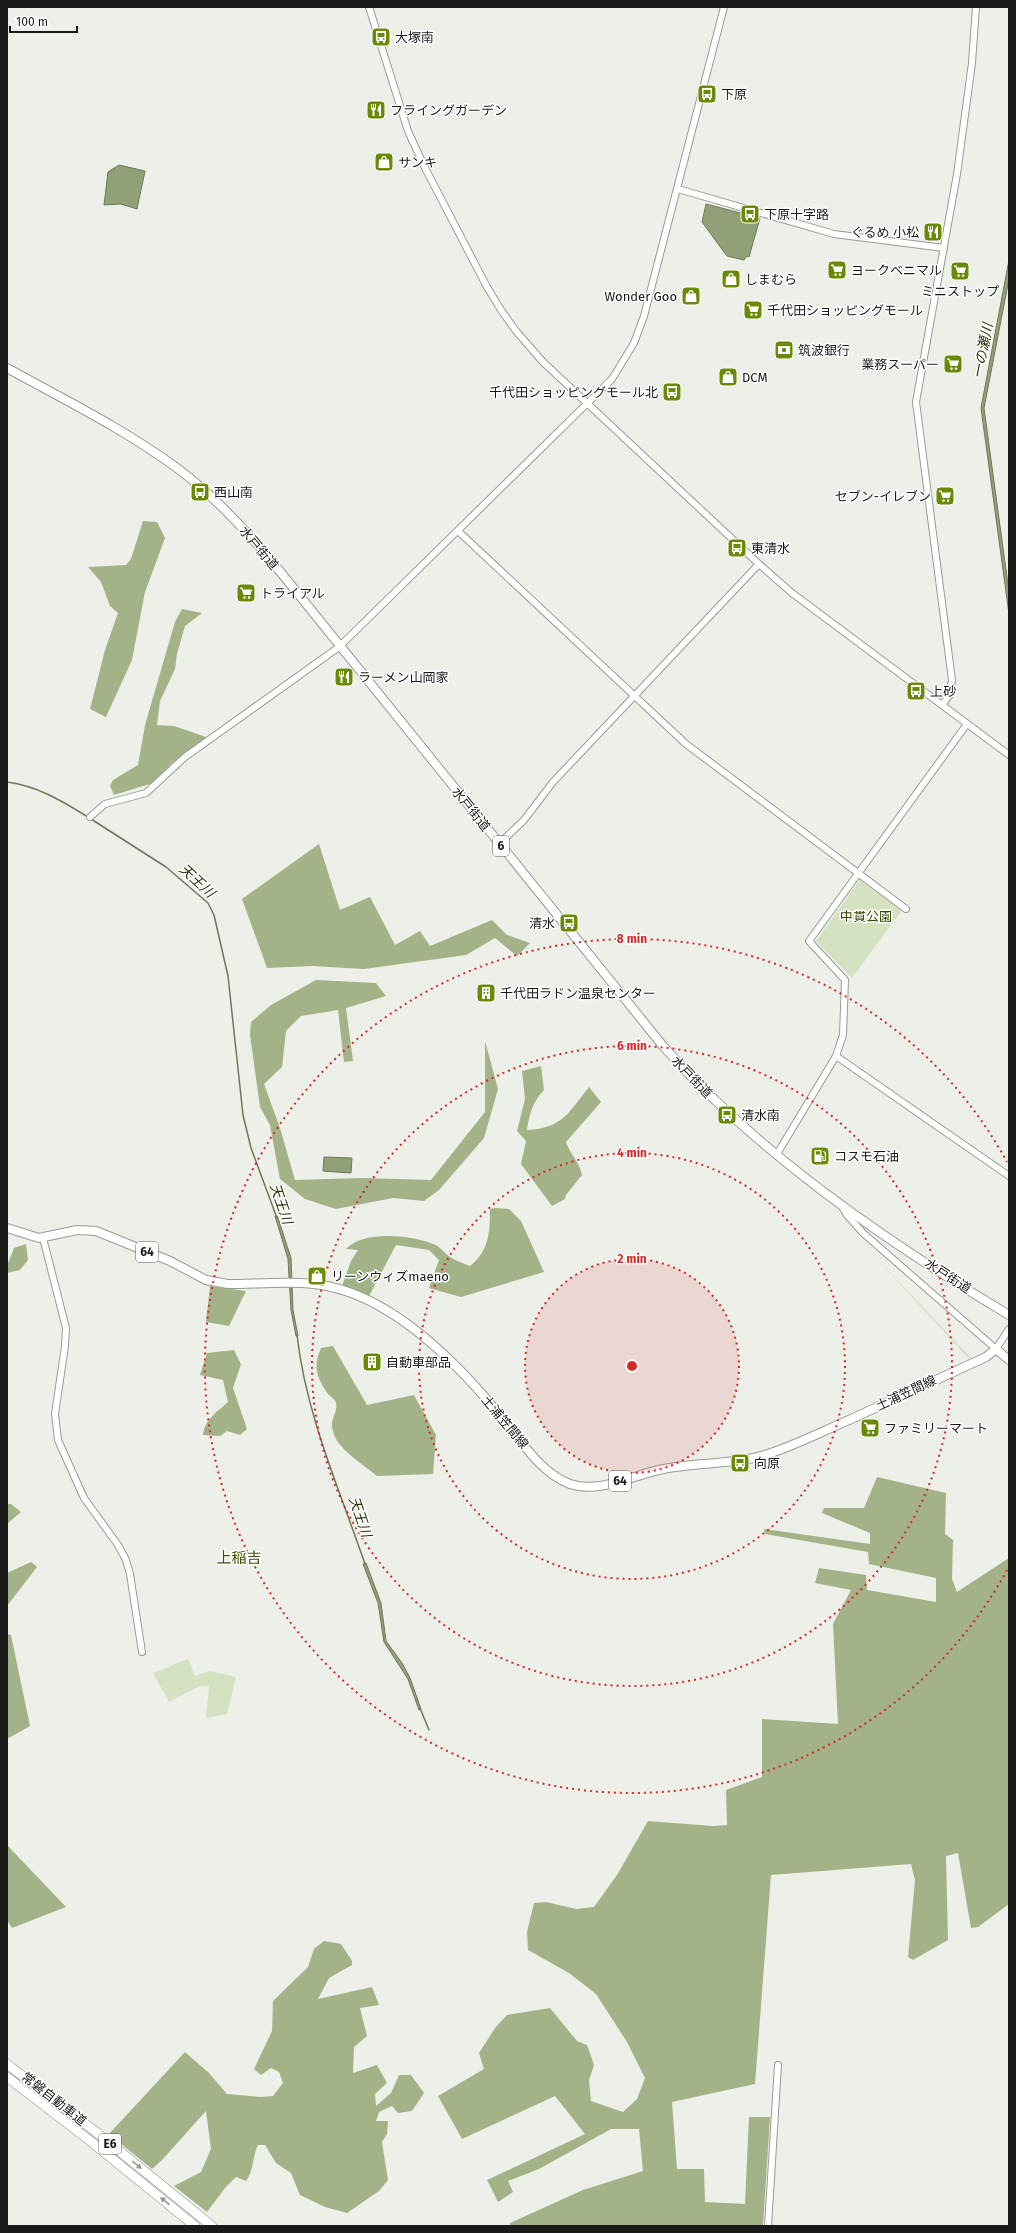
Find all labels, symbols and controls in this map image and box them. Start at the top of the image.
scale bar [10,8,77,34]
text: 100 m [16,15,48,29]
bus stop icon: 大塚南 [370,26,392,48]
place label: 大塚南 [395,30,434,45]
bus stop icon: 下原 [696,83,718,105]
place label: 下原 [721,87,747,102]
restaurant icon: フライングガーデン [365,99,387,121]
place label: フライングガーデン [390,103,507,118]
shop icon: サンキ [373,151,395,173]
place label: サンキ [398,155,437,170]
bus stop icon: 下原十字路 [739,203,761,225]
place label: 下原十字路 [764,207,829,222]
restaurant icon: ぐるめ 小松 [922,221,944,243]
place label: ぐるめ 小松 [851,225,919,240]
supermarket icon: ヨークベニマル [826,259,848,281]
supermarket icon: ミニストップ [949,260,971,282]
place label: ヨークベニマル [851,263,942,278]
shop icon: しまむら [720,268,742,290]
place label: しまむら [745,272,797,287]
place label: ミニストップ [921,284,999,299]
shop icon: Wonder Goo [680,285,702,307]
place label: Wonder Goo [604,289,677,304]
supermarket icon: 千代田ショッピングモール [742,299,764,321]
place label: 千代田ショッピングモール [767,303,923,318]
water label: 一の瀬川 [969,320,997,380]
bank icon: 筑波銀行 [773,339,795,361]
place label: 筑波銀行 [798,343,850,358]
supermarket icon: 業務スーパー [942,353,964,375]
place label: 業務スーパー [861,357,939,372]
shop icon: DCM [717,366,739,388]
place label: DCM [742,370,768,385]
bus stop icon: 千代田ショッピングモール北 [661,381,683,403]
place label: 千代田ショッピングモール北 [489,385,658,400]
bus stop icon: 西山南 [189,481,211,503]
place label: 西山南 [214,485,253,500]
supermarket icon: セブン-イレブン [934,485,956,507]
place label: セブン-イレブン [835,489,931,504]
street label: 水戸街道 [237,523,281,573]
bus stop icon: 東清水 [726,537,748,559]
place label: 東清水 [751,541,790,556]
supermarket icon: トライアル [235,582,257,604]
place label: トライアル [260,586,325,601]
restaurant icon: ラーメン山岡家 [333,666,355,688]
place label: ラーメン山岡家 [358,670,448,685]
bus stop icon: 上砂 [905,680,927,702]
place label: 上砂 [930,684,956,699]
street label: 水戸街道 [449,784,493,834]
road number: 6 [493,836,509,856]
water label: 天王川 [176,860,220,903]
park label: 中貫公園 [840,909,892,924]
bus stop icon: 清水 [558,912,580,934]
place label: 清水 [529,916,555,931]
text: 8 min [617,932,647,946]
building icon: 千代田ラドン温泉センター [475,982,497,1004]
place label: 千代田ラドン温泉センター [500,986,656,1001]
text: 6 min [617,1039,647,1053]
street label: 水戸街道 [669,1053,715,1101]
bus stop icon: 清水南 [716,1104,738,1126]
place label: 清水南 [741,1108,780,1123]
fuel station icon: コスモ石油 [809,1145,831,1167]
text: 4 min [617,1146,647,1160]
place label: コスモ石油 [834,1149,899,1164]
water label: 天王川 [266,1181,297,1229]
road number: 64 [136,1242,158,1262]
text: 2 min [617,1252,647,1266]
street label: 水戸街道 [922,1256,974,1296]
shop icon: リーンウィズmaeno [306,1265,328,1287]
place label: リーンウィズmaeno [331,1269,449,1284]
building icon: 自動車部品 [361,1351,383,1373]
place label: 自動車部品 [386,1355,451,1370]
centre of rings [625,1359,639,1373]
street label: 土浦笠間線 [873,1372,939,1414]
street label: 土浦笠間線 [478,1392,532,1452]
supermarket icon: ファミリーマート [859,1417,881,1439]
place label: ファミリーマート [884,1421,988,1436]
bus stop icon: 向原 [729,1452,751,1474]
place label: 向原 [754,1456,780,1471]
road number: 64 [609,1471,631,1491]
water label: 天王川 [345,1494,376,1542]
district label: 上稲吉 [216,1549,262,1567]
street label: 常磐自動車道 [19,2069,89,2129]
road number: E6 [99,2134,121,2154]
one-way arrow [132,2161,142,2170]
one-way arrow [160,2197,170,2206]

